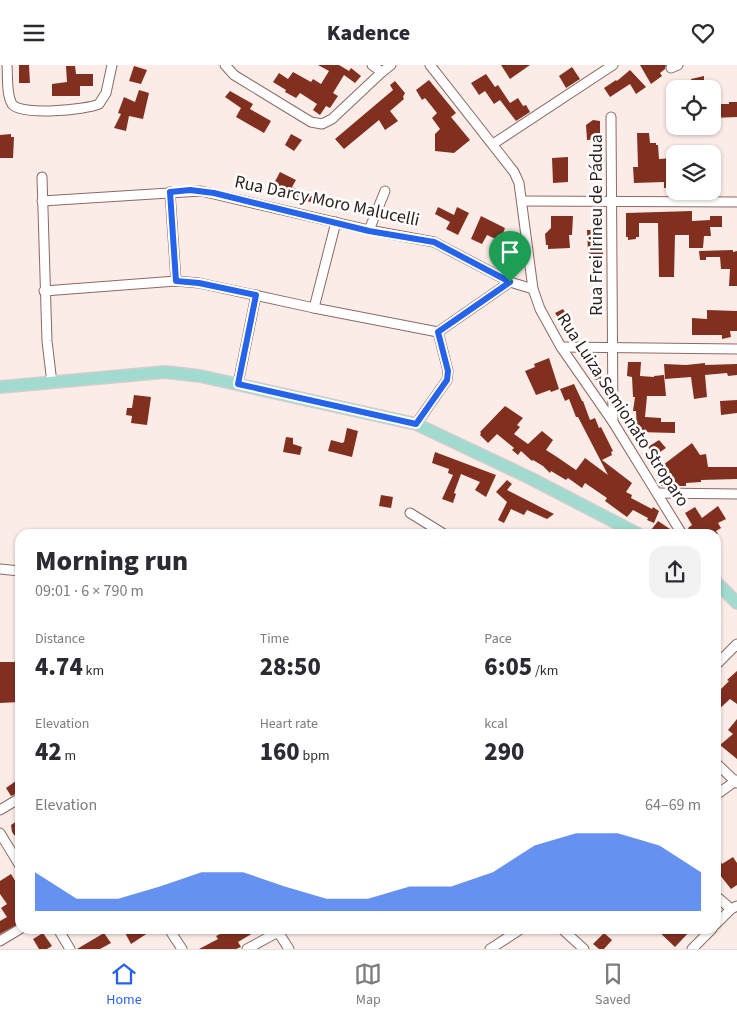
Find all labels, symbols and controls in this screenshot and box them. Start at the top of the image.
text: Kadence [327,17,410,49]
icon: menu [20,19,48,47]
icon: heart [689,19,717,47]
map controls [666,80,721,200]
button: locate [666,80,721,135]
street label: Rua Frei Irineu de Pádua [584,134,609,316]
button: layers [666,145,721,200]
street label: Rua Darcy Moro Malucelli [232,169,422,233]
pin [489,231,531,282]
icon: arrive [496,238,524,266]
street label: Rua Luiza Semionato Stroparo [551,308,695,512]
text: Morning run [35,541,188,581]
button: share [649,546,701,598]
text: 09:01 · 6 × 790 m [35,580,144,602]
text: Distance [35,629,85,649]
text: Time [260,629,289,649]
text: Pace [484,629,512,649]
text: 4.74 [35,649,83,685]
text: 28:50 [260,649,321,685]
text: 6:05 [484,649,532,685]
text: km [83,661,104,681]
text: /km [532,661,558,681]
text: Elevation [35,714,90,734]
text: Heart rate [260,714,318,734]
text: kcal [484,714,508,734]
text: 42 [35,734,62,770]
text: 160 [260,734,300,770]
text: 290 [484,734,524,770]
text: m [62,746,76,766]
text: bpm [300,746,330,766]
text: Elevation [35,794,97,816]
text: 64–69 m [645,794,701,816]
tab: Home [106,960,142,1010]
tab: Map [354,960,382,1010]
tab: Saved [595,960,631,1010]

